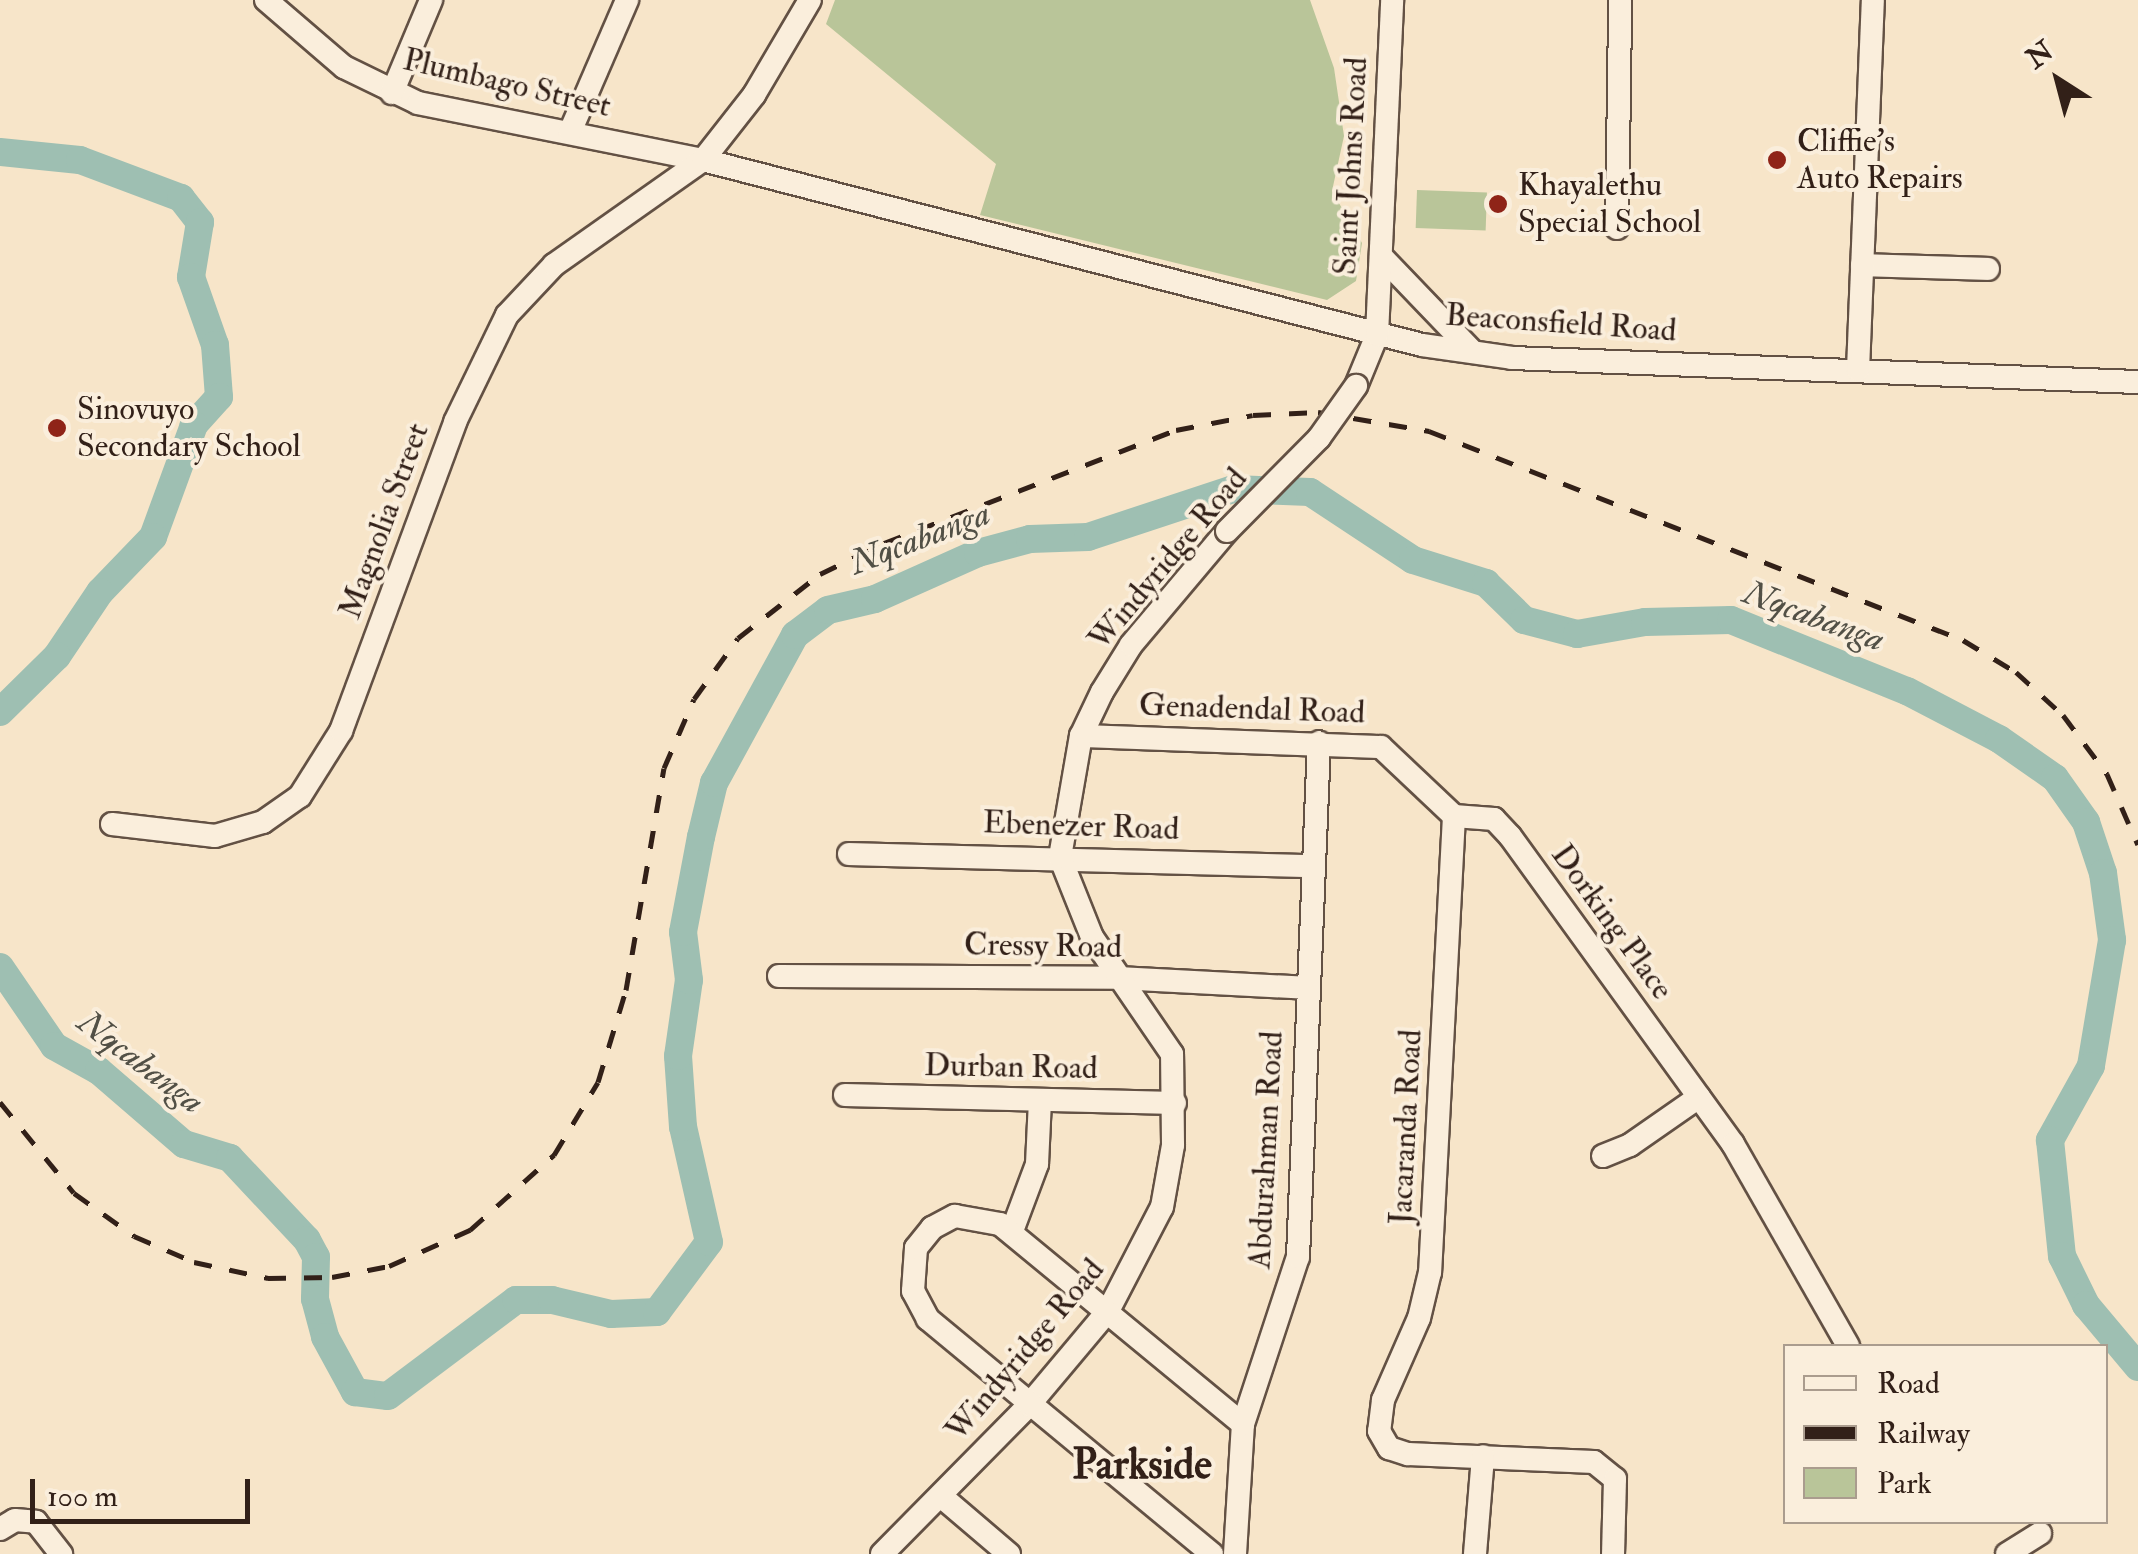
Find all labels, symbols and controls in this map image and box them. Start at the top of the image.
north arrow [2008,30,2108,130]
text: N [2020,34,2060,77]
street label: Plumbago Street [399,40,615,126]
street label: Saint Johns Road [1326,56,1376,276]
place label: Cliffie's Auto Repairs [1797,123,1963,198]
marker: Cliffie's Auto Repairs [1766,149,1788,171]
place label: Khayalethu Special School [1518,167,1701,242]
marker: Khayalethu Special School [1487,193,1509,215]
street label: Beaconsfield Road [1444,296,1678,350]
place label: Sinovuyo Secondary School [77,391,301,466]
marker: Sinovuyo Secondary School [46,417,68,439]
street label: Magnolia Street [331,418,437,624]
street label: Windyridge Road [1081,460,1255,658]
water label: Nqcabanga [844,492,996,584]
water label: Nqcabanga [1738,571,1890,661]
street label: Genadendal Road [1138,686,1366,732]
street label: Ebenezer Road [982,803,1180,849]
street label: Dorking Place [1543,837,1681,1007]
street label: Cressy Road [964,925,1122,967]
water label: Nqcabanga [70,1001,212,1123]
street label: Jacaranda Road [1382,1028,1430,1226]
street label: Abdurahman Road [1241,1030,1291,1270]
street label: Durban Road [924,1046,1098,1088]
street label: Windyridge Road [938,1251,1112,1449]
legend [1783,1344,2108,1524]
text: Road [1877,1365,1940,1402]
text: Railway [1877,1415,1970,1452]
district label: Parkside [1072,1440,1212,1490]
scale bar [35,1459,255,1521]
text: Park [1877,1465,1932,1502]
text: 100 m [47,1478,118,1515]

